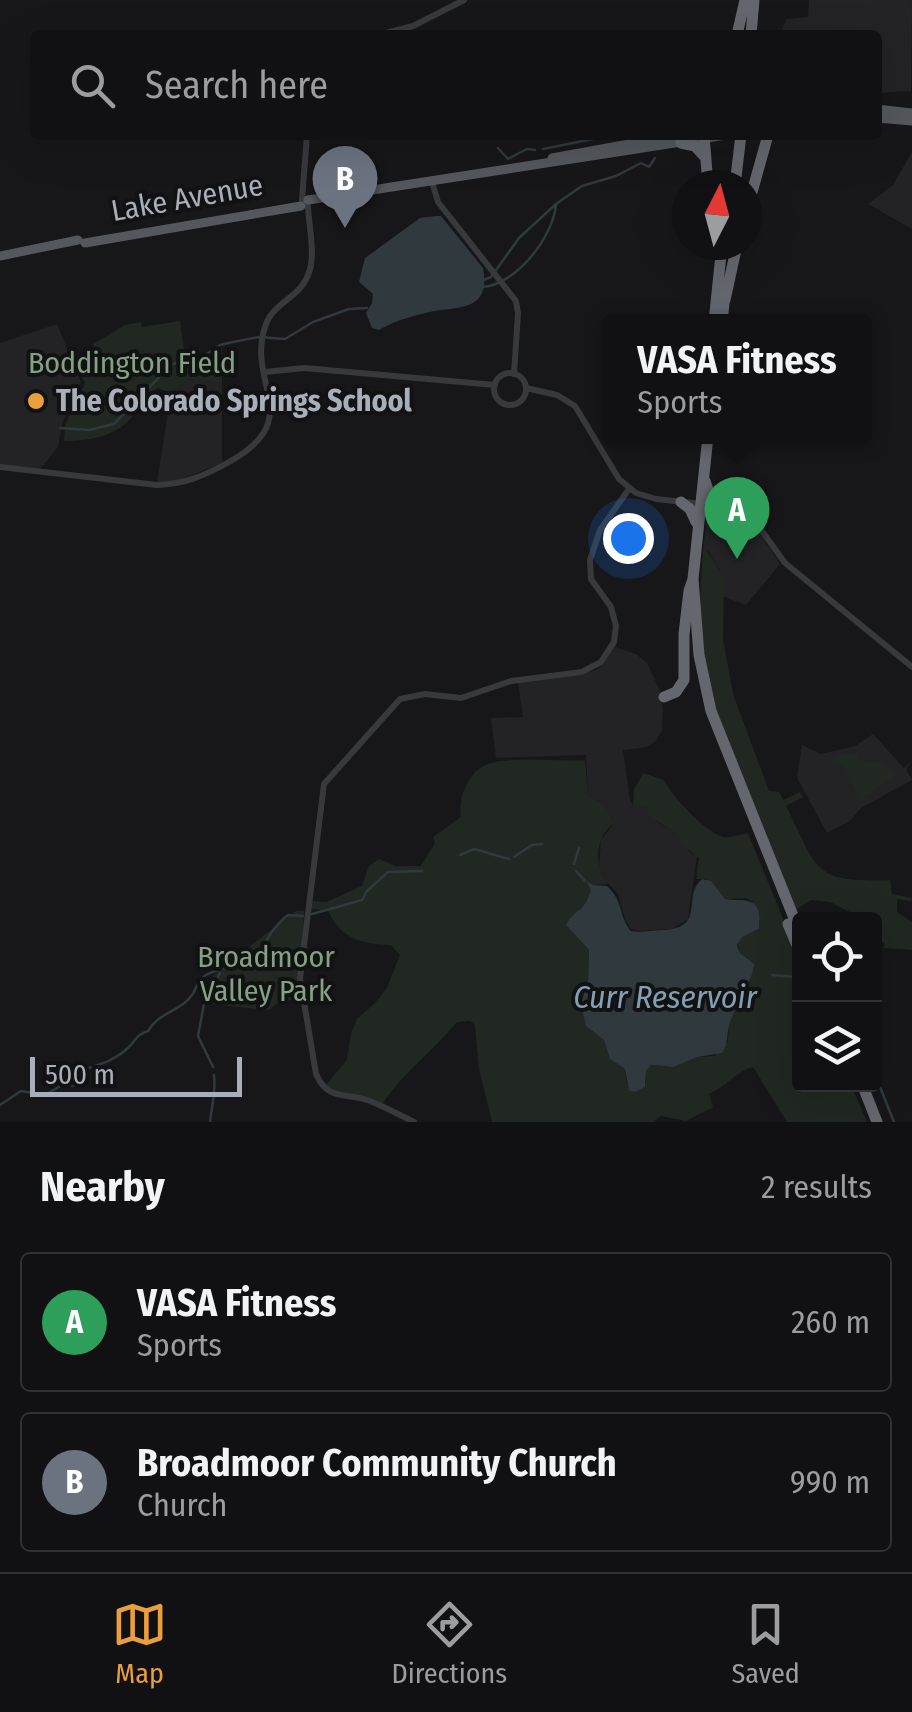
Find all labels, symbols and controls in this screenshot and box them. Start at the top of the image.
search box [30,30,882,140]
icon: search [65,58,120,113]
text: Search here [145,62,328,108]
pin: B [312,146,378,228]
street label: Lake Avenue [108,167,266,229]
north arrow [672,170,762,260]
popup [602,314,872,444]
text: VASA Fitness [637,337,837,383]
park label: Boddington Field [28,345,236,381]
place label: The Colorado Springs School [56,383,412,419]
text: Sports [637,383,722,421]
marker: The Colorado Springs School [25,390,47,412]
pin: A [704,476,770,559]
your location [603,513,654,564]
map controls [792,912,882,1092]
button: locate [792,912,882,1002]
park label: Broadmoor Valley Park [197,939,335,1009]
water label: Curr Reservoir [573,978,758,1016]
button: layers [792,1002,882,1092]
scale bar [30,1052,242,1096]
text: 500 m [45,1058,115,1091]
text: Nearby [40,1162,165,1212]
text: 2 results [761,1168,872,1206]
text: VASA Fitness [137,1280,336,1326]
text: A [66,1303,83,1341]
text: 260 m [791,1303,870,1341]
text: Sports [137,1326,222,1364]
text: Broadmoor Community Church [137,1440,617,1486]
text: B [66,1463,83,1501]
text: 990 m [790,1463,870,1501]
text: Church [137,1486,227,1524]
tab: Map [112,1597,167,1690]
tab: Directions [391,1597,507,1690]
tab: Saved [731,1597,800,1690]

